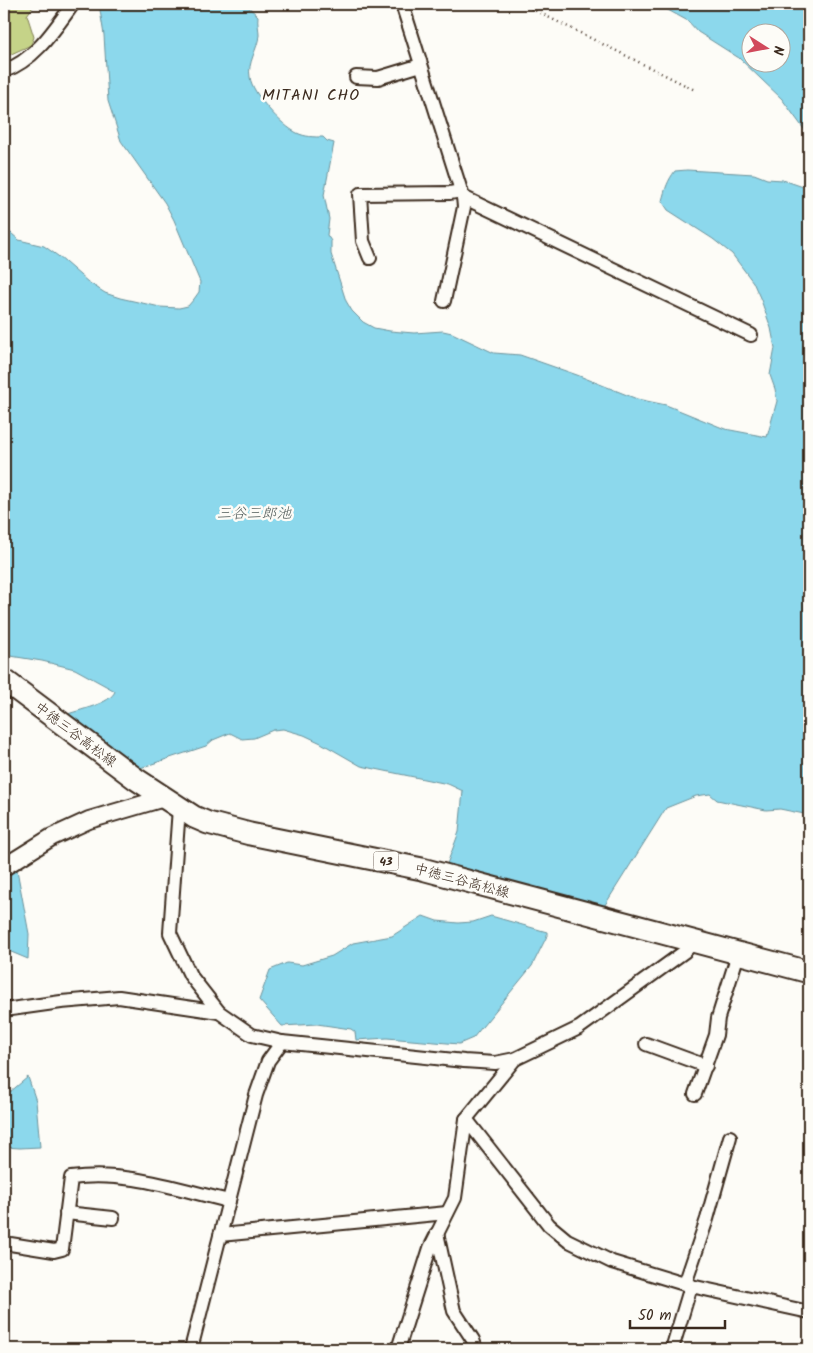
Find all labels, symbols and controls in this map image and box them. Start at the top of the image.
north arrow [740,22,790,72]
text: N [766,44,789,57]
district label: MITANI CHO [262,83,360,108]
water label: 三谷三郎池 [216,502,292,526]
street label: 中徳三谷高松線 [30,697,121,773]
road number: 43 [374,851,398,870]
street label: 中徳三谷高松線 [412,858,512,904]
scale bar [630,1298,726,1330]
text: 50 m [638,1304,672,1328]

